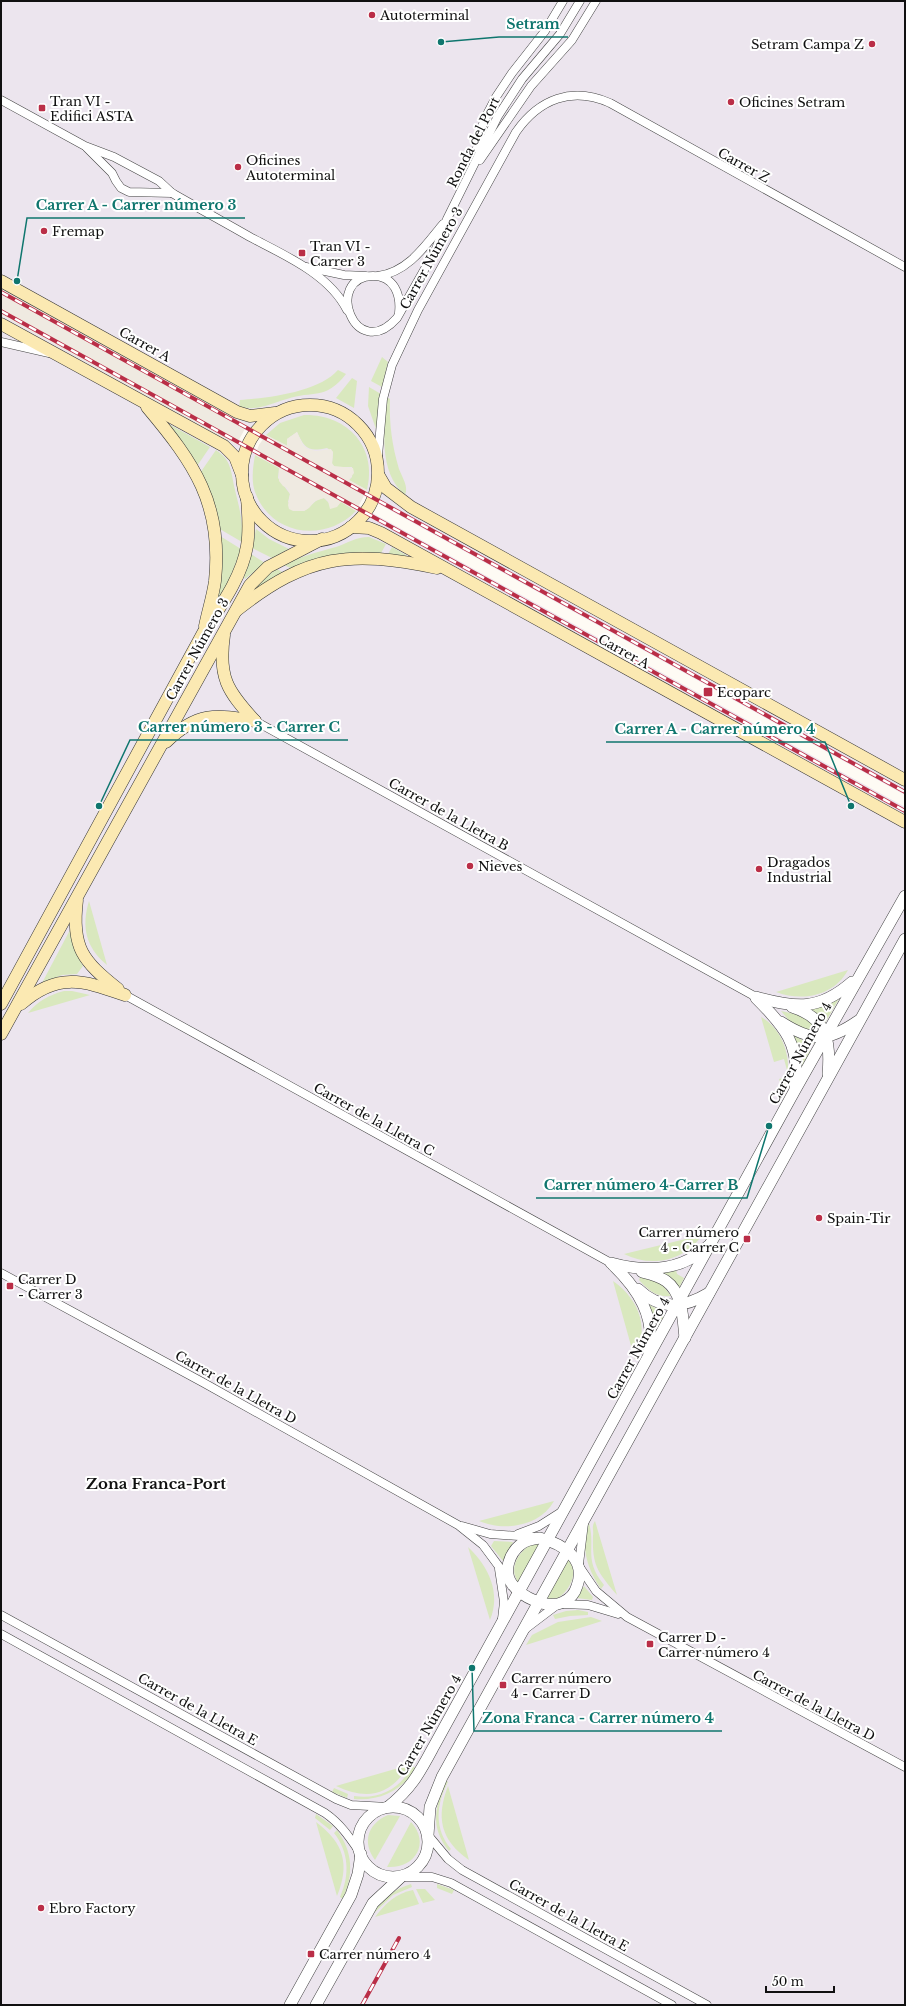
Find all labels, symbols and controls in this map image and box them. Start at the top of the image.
place label: Autoterminal [379,7,469,24]
marker: Autoterminal [367,10,377,20]
callout: Setram [499,11,568,37]
text: Setram [506,15,560,33]
place label: Setram Campa Z [751,36,864,53]
marker: Setram Campa Z [867,39,877,49]
place label: Tran VI - Edifici ASTA [50,93,135,125]
street label: Ronda del Port [443,94,504,190]
place label: Oficines Setram [739,94,845,111]
marker: Oficines Setram [726,97,736,107]
marker: Tran VI - Edifici ASTA [37,103,47,113]
street label: Carrer Z [715,144,773,187]
place label: Oficines Autoterminal [245,152,335,184]
marker: Oficines Autoterminal [233,162,243,172]
callout: Carrer A - Carrer número 3 [27,192,245,218]
text: Carrer A - Carrer número 3 [36,196,236,214]
street label: Carrer Número 3 [396,204,467,313]
place label: Fremap [52,223,104,240]
marker: Fremap [39,226,49,236]
place label: Tran VI - Carrer 3 [310,238,370,270]
marker: Tran VI - Carrer 3 [297,248,307,258]
street label: Carrer A [116,323,174,366]
street label: Carrer Número 3 [162,595,233,704]
street label: Carrer A [595,630,653,673]
place label: Ecoparc [717,684,771,701]
marker: Ecoparc [702,686,714,698]
callout: Carrer número 3 - Carrer C [130,714,348,740]
callout: Carrer A - Carrer número 4 [606,716,825,742]
text: Carrer número 3 - Carrer C [138,718,340,736]
text: Carrer A - Carrer número 4 [614,720,816,738]
street label: Carrer de la Lletra B [386,774,512,855]
place label: Dragados Industrial [767,854,832,886]
place label: Nieves [478,858,522,875]
marker: Nieves [465,861,475,871]
marker: Dragados Industrial [754,864,764,874]
street label: Carrer Número 4 [765,999,836,1107]
street label: Carrer de la Lletra C [310,1079,437,1160]
callout: Carrer número 4-Carrer B [536,1172,747,1198]
text: Carrer número 4-Carrer B [544,1176,738,1194]
place label: Spain-Tir [827,1210,891,1227]
marker: Spain-Tir [814,1213,824,1223]
place label: Carrer número 4 - Carrer C [638,1224,739,1256]
marker: Carrer número 4 - Carrer C [742,1234,752,1244]
place label: Carrer D - Carrer 3 [18,1271,83,1303]
marker: Carrer D - Carrer 3 [5,1281,15,1291]
street label: Carrer Número 4 [603,1294,674,1402]
street label: Carrer de la Lletra D [172,1347,300,1428]
district label: Zona Franca-Port [86,1474,226,1493]
place label: Carrer D - Carrer número 4 [658,1629,770,1661]
marker: Carrer D - Carrer número 4 [645,1639,655,1649]
street label: Carrer de la Lletra D [750,1666,878,1745]
street label: Carrer de la Lletra E [135,1669,261,1749]
place label: Carrer número 4 - Carrer D [511,1670,612,1702]
street label: Carrer Número 4 [393,1671,465,1779]
marker: Carrer número 4 - Carrer D [498,1680,508,1690]
callout: Zona Franca - Carrer número 4 [474,1705,722,1731]
text: Zona Franca - Carrer número 4 [482,1709,714,1727]
street label: Carrer de la Lletra E [506,1875,632,1955]
place label: Ebro Factory [49,1900,136,1917]
marker: Ebro Factory [36,1903,46,1913]
place label: Carrer número 4 [319,1946,431,1963]
marker: Carrer número 4 [306,1949,316,1959]
scale bar [766,1968,834,1994]
text: 50 m [772,1974,804,1989]

